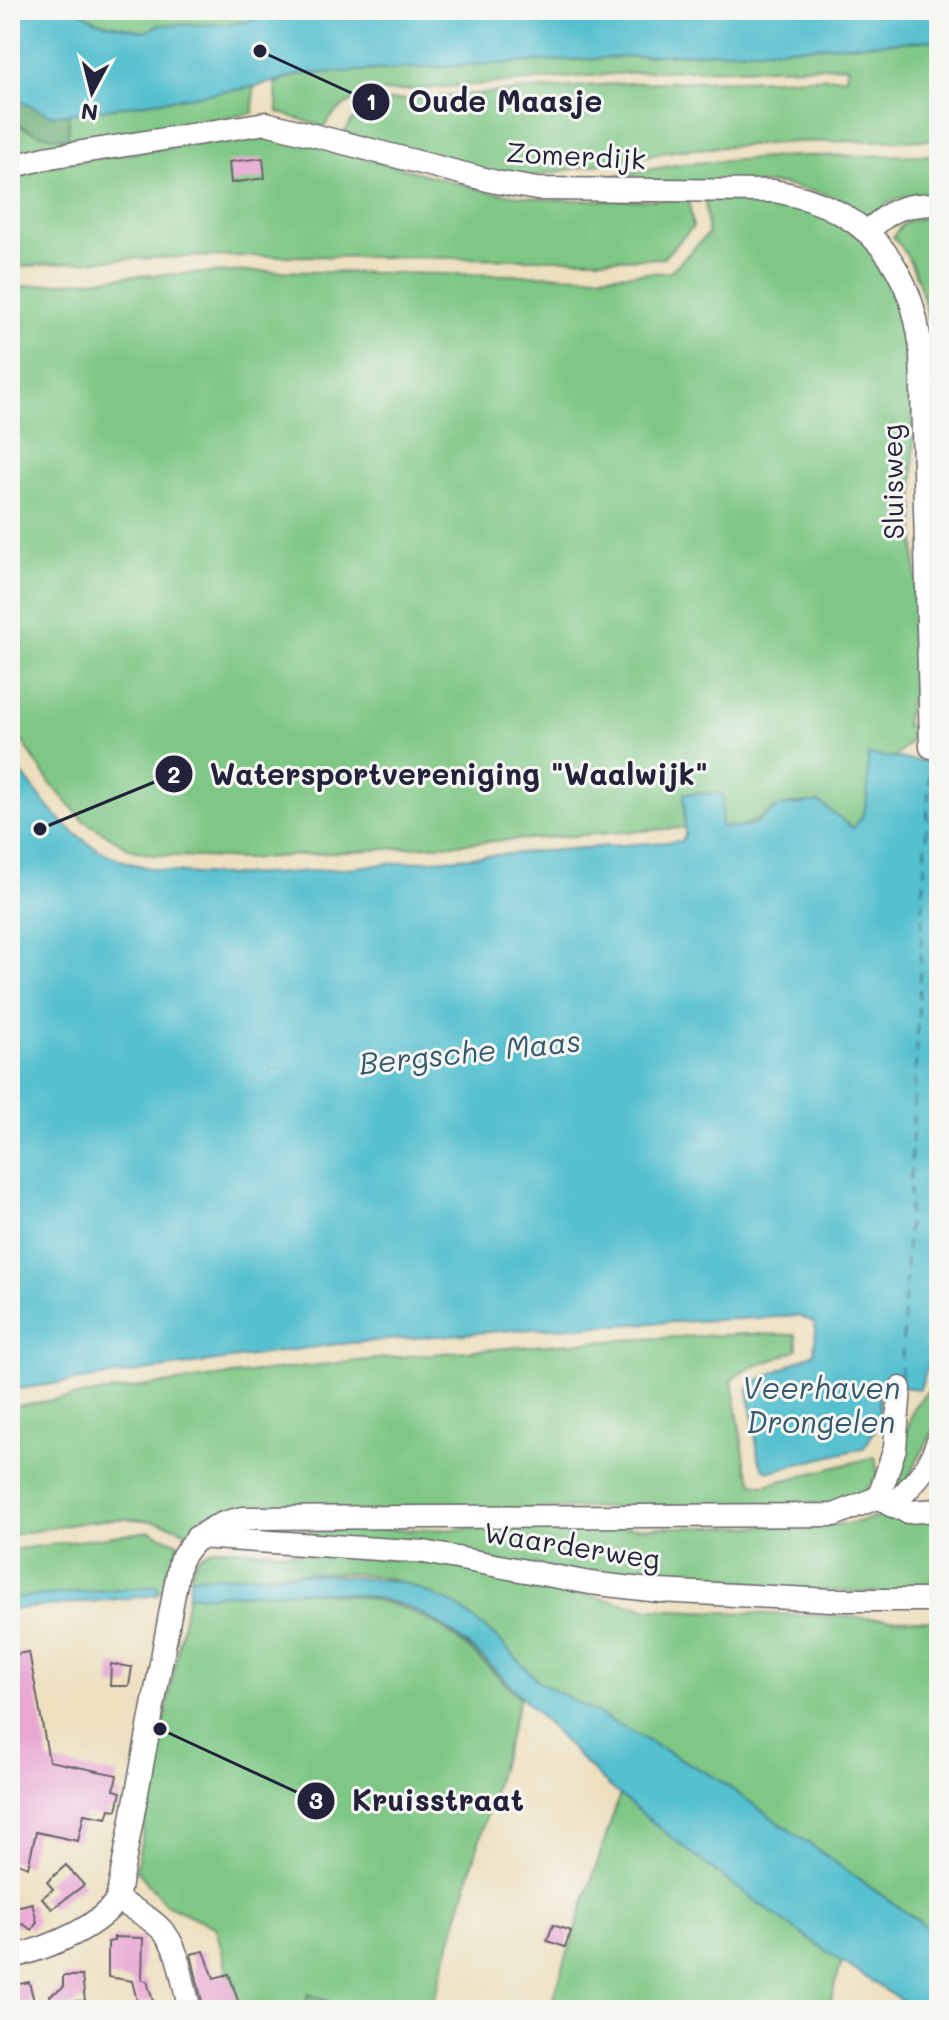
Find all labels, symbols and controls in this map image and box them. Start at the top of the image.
north arrow [52,52,132,132]
callout: Oude Maasje [351,75,618,129]
text: Oude Maasje [408,80,602,120]
text: 1 [366,85,376,116]
text: N [79,97,100,128]
street label: Zomerdijk [505,133,647,177]
street label: Sluisweg [873,424,911,540]
callout: Watersportvereniging "Waalwijk" [154,747,724,801]
text: Watersportvereniging "Waalwijk" [210,753,708,793]
text: 2 [167,758,181,789]
water label: Bergsche Maas [357,1019,583,1083]
water label: Veerhaven Drongelen [742,1367,900,1441]
street label: Waarderweg [481,1513,663,1577]
callout: Kruisstraat [296,1774,541,1828]
text: Kruisstraat [352,1779,524,1819]
text: 3 [309,1784,323,1815]

